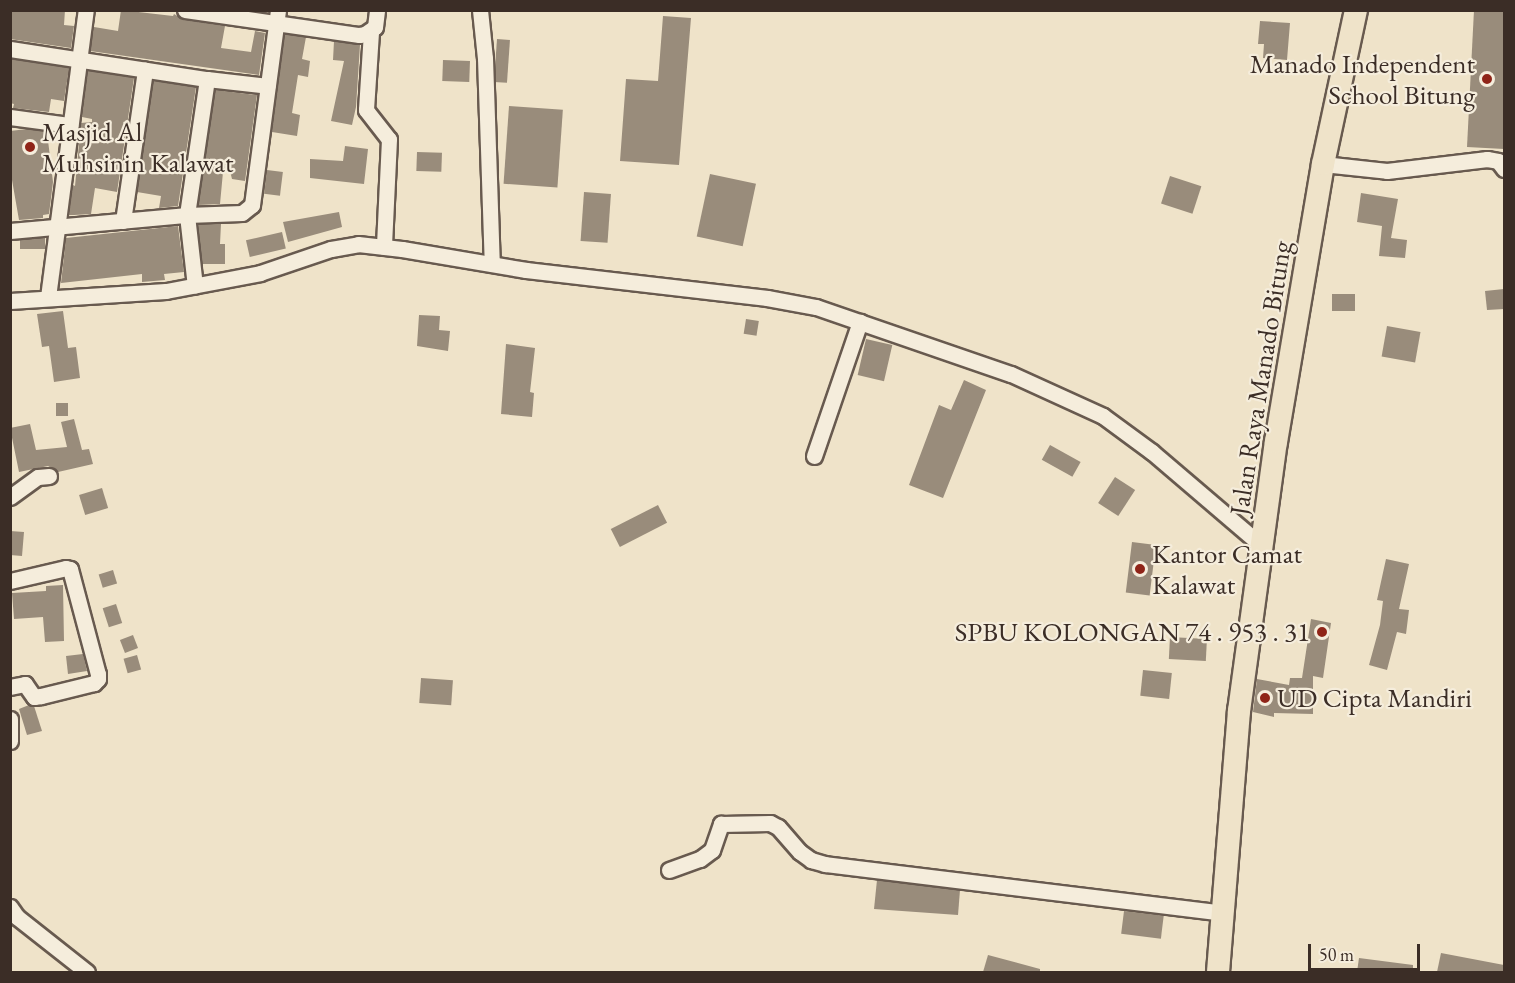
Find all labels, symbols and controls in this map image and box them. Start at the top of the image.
place label: Manado Independent School Bitung [1250,47,1475,110]
marker: Manado Independent School Bitung [1480,72,1494,86]
place label: Masjid Al Muhsinin Kalawat [42,115,234,178]
marker: Masjid Al Muhsinin Kalawat [23,140,37,154]
street label: Jalan Raya Manado Bitung [1222,238,1298,518]
place label: Kantor Camat Kalawat [1152,537,1302,600]
marker: Kantor Camat Kalawat [1133,562,1147,576]
place label: SPBU KOLONGAN 74 . 953 . 31 [955,616,1310,648]
marker: SPBU KOLONGAN 74 . 953 . 31 [1315,625,1329,639]
place label: UD Cipta Mandiri [1277,682,1472,714]
marker: UD Cipta Mandiri [1258,691,1272,705]
scale bar [1311,932,1424,970]
text: 50 m [1319,943,1354,966]

